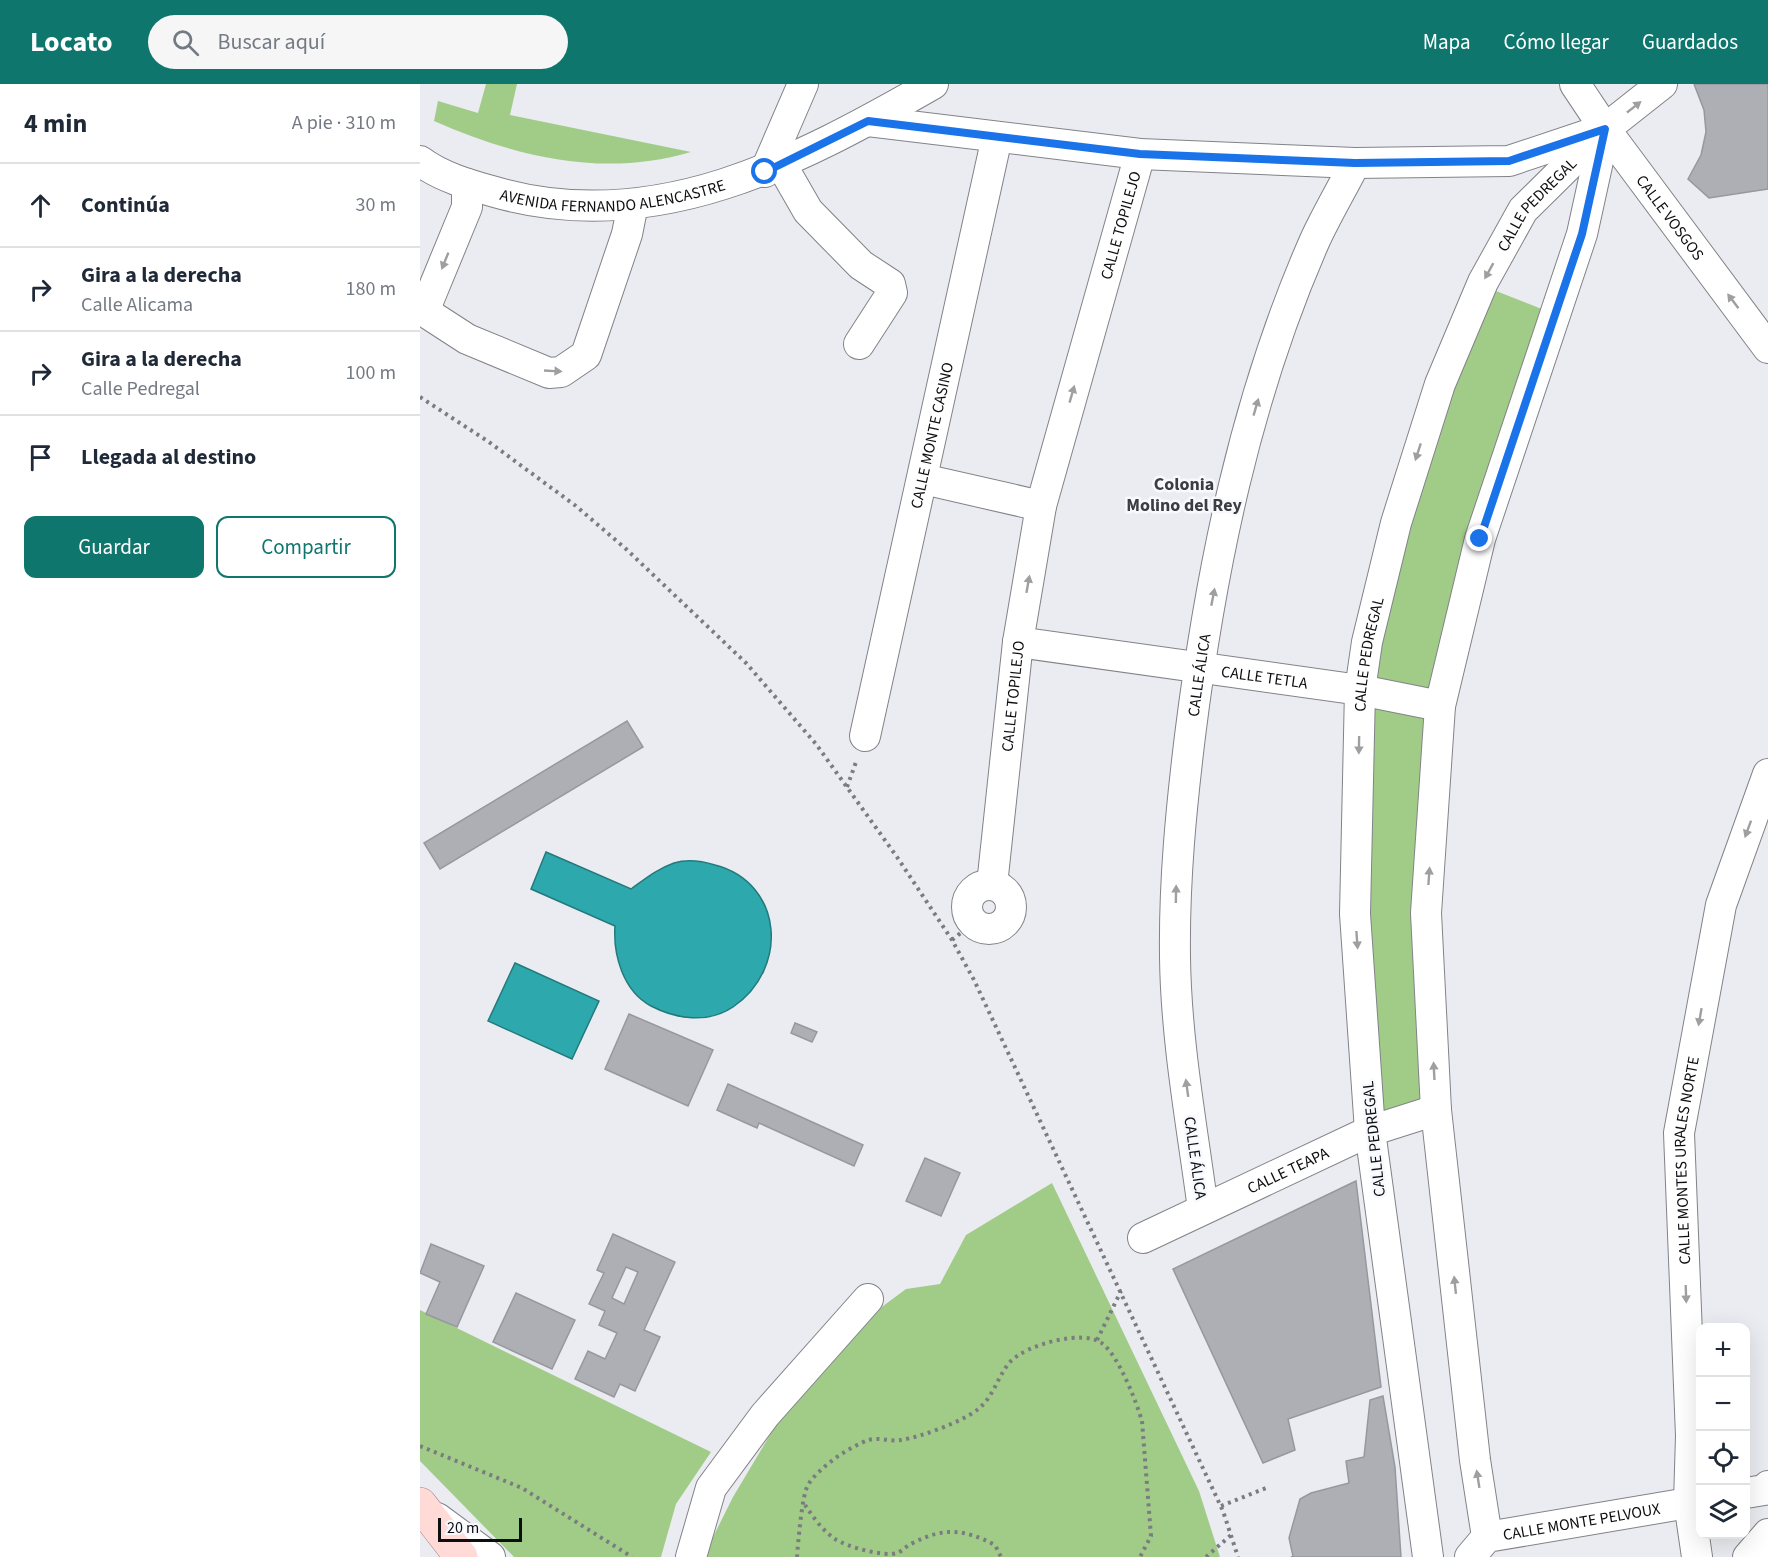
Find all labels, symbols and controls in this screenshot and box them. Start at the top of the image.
search box [148,15,568,69]
text: Locato [30,22,112,62]
icon: search [169,26,202,59]
text: Buscar aquí [217,26,325,58]
text: Mapa [1423,27,1471,57]
text: Cómo llegar [1504,27,1609,57]
text: Guardados [1642,27,1738,57]
one-way arrow [1626,101,1641,113]
text: 4 min [24,105,87,142]
text: A pie · 310 m [292,109,396,137]
street label: CALLE PEDREGAL [1492,153,1582,256]
route start [751,158,777,184]
street label: CALLE TOPILEJO [1095,169,1147,282]
street label: CALLE VOSGOS [1631,171,1709,265]
street label: AVENIDA FERNANDO ALENCASTRE [498,174,728,218]
icon: ahead [24,189,57,222]
text: Continúa [81,189,170,221]
text: 30 m [356,191,396,219]
one-way arrow [440,252,449,270]
text: Gira a la derecha [81,259,242,291]
one-way arrow [1484,263,1494,280]
icon: right [24,273,57,306]
text: 180 m [346,275,396,303]
text: Calle Alicama [81,291,193,319]
one-way arrow [1727,293,1739,309]
text: Gira a la derecha [81,343,242,375]
icon: right [24,357,57,390]
text: 100 m [346,359,396,387]
street label: CALLE MONTE CASINO [905,360,959,511]
one-way arrow [544,366,563,375]
text: Calle Pedregal [81,375,200,403]
one-way arrow [1068,385,1078,403]
one-way arrow [1252,398,1262,416]
icon: arrive [24,441,57,474]
text: Llegada al destino [81,441,256,473]
one-way arrow [1413,443,1423,461]
district label: Colonia Molino del Rey [1126,472,1242,518]
button: Guardar [24,516,204,578]
button: Compartir [216,516,396,578]
route end [1466,525,1492,551]
one-way arrow [1024,574,1033,593]
one-way arrow [1209,587,1218,606]
street label: CALLE PEDREGAL [1350,595,1390,712]
street label: CALLE ÁLICA [1183,632,1217,718]
street label: CALLE TOPILEJO [996,639,1030,753]
street label: CALLE TETLA [1220,661,1309,695]
one-way arrow [1354,735,1364,754]
one-way arrow [1743,820,1753,838]
one-way arrow [1424,866,1433,885]
one-way arrow [1171,885,1181,904]
one-way arrow [1352,930,1362,949]
one-way arrow [1696,1008,1705,1027]
street label: CALLE MONTES URALES NORTE [1669,1055,1705,1265]
one-way arrow [1429,1061,1438,1080]
one-way arrow [1183,1079,1192,1098]
street label: CALLE PEDREGAL [1357,1080,1391,1198]
street label: CALLE ÁLICA [1178,1115,1212,1201]
street label: CALLE TEAPA [1244,1142,1333,1199]
one-way arrow [1450,1276,1460,1295]
one-way arrow [1681,1285,1690,1304]
map controls [1696,1323,1750,1539]
button: + [1696,1323,1750,1377]
button: − [1696,1377,1750,1431]
button: locate [1696,1431,1750,1485]
one-way arrow [1473,1469,1482,1488]
button: layers [1696,1485,1750,1539]
street label: CALLE MONTE PELVOUX [1501,1498,1662,1546]
scale bar [438,1515,522,1542]
text: 20 m [447,1517,479,1539]

